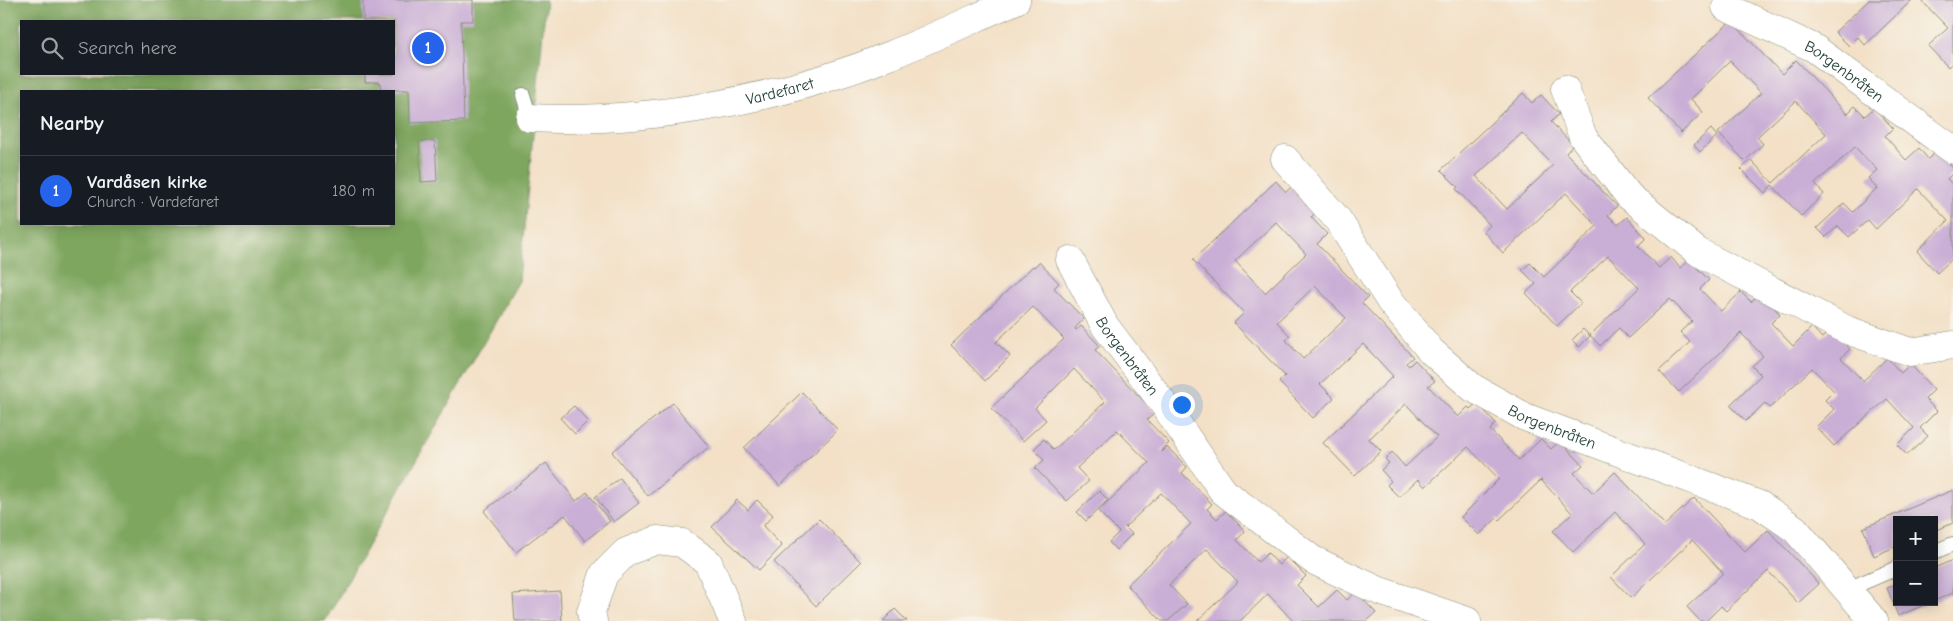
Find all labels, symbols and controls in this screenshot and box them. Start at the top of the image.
search box [20,20,395,75]
pin: 1 [412,29,444,67]
icon: search [38,34,66,62]
text: Search here [78,37,177,59]
street label: Borgenbråten [1802,37,1887,106]
street label: Vardefaret [744,74,816,109]
text: Nearby [40,111,104,135]
text: Vardåsen kirke [87,171,207,193]
text: 1 [53,182,59,200]
text: 180 m [332,182,375,200]
text: Church · Vardefaret [87,193,219,211]
street label: Borgenbråten [1092,314,1162,399]
your location [1169,392,1195,418]
street label: Borgenbråten [1504,401,1598,453]
map controls [1893,516,1938,606]
button: + [1893,516,1938,561]
button: − [1893,561,1938,606]

